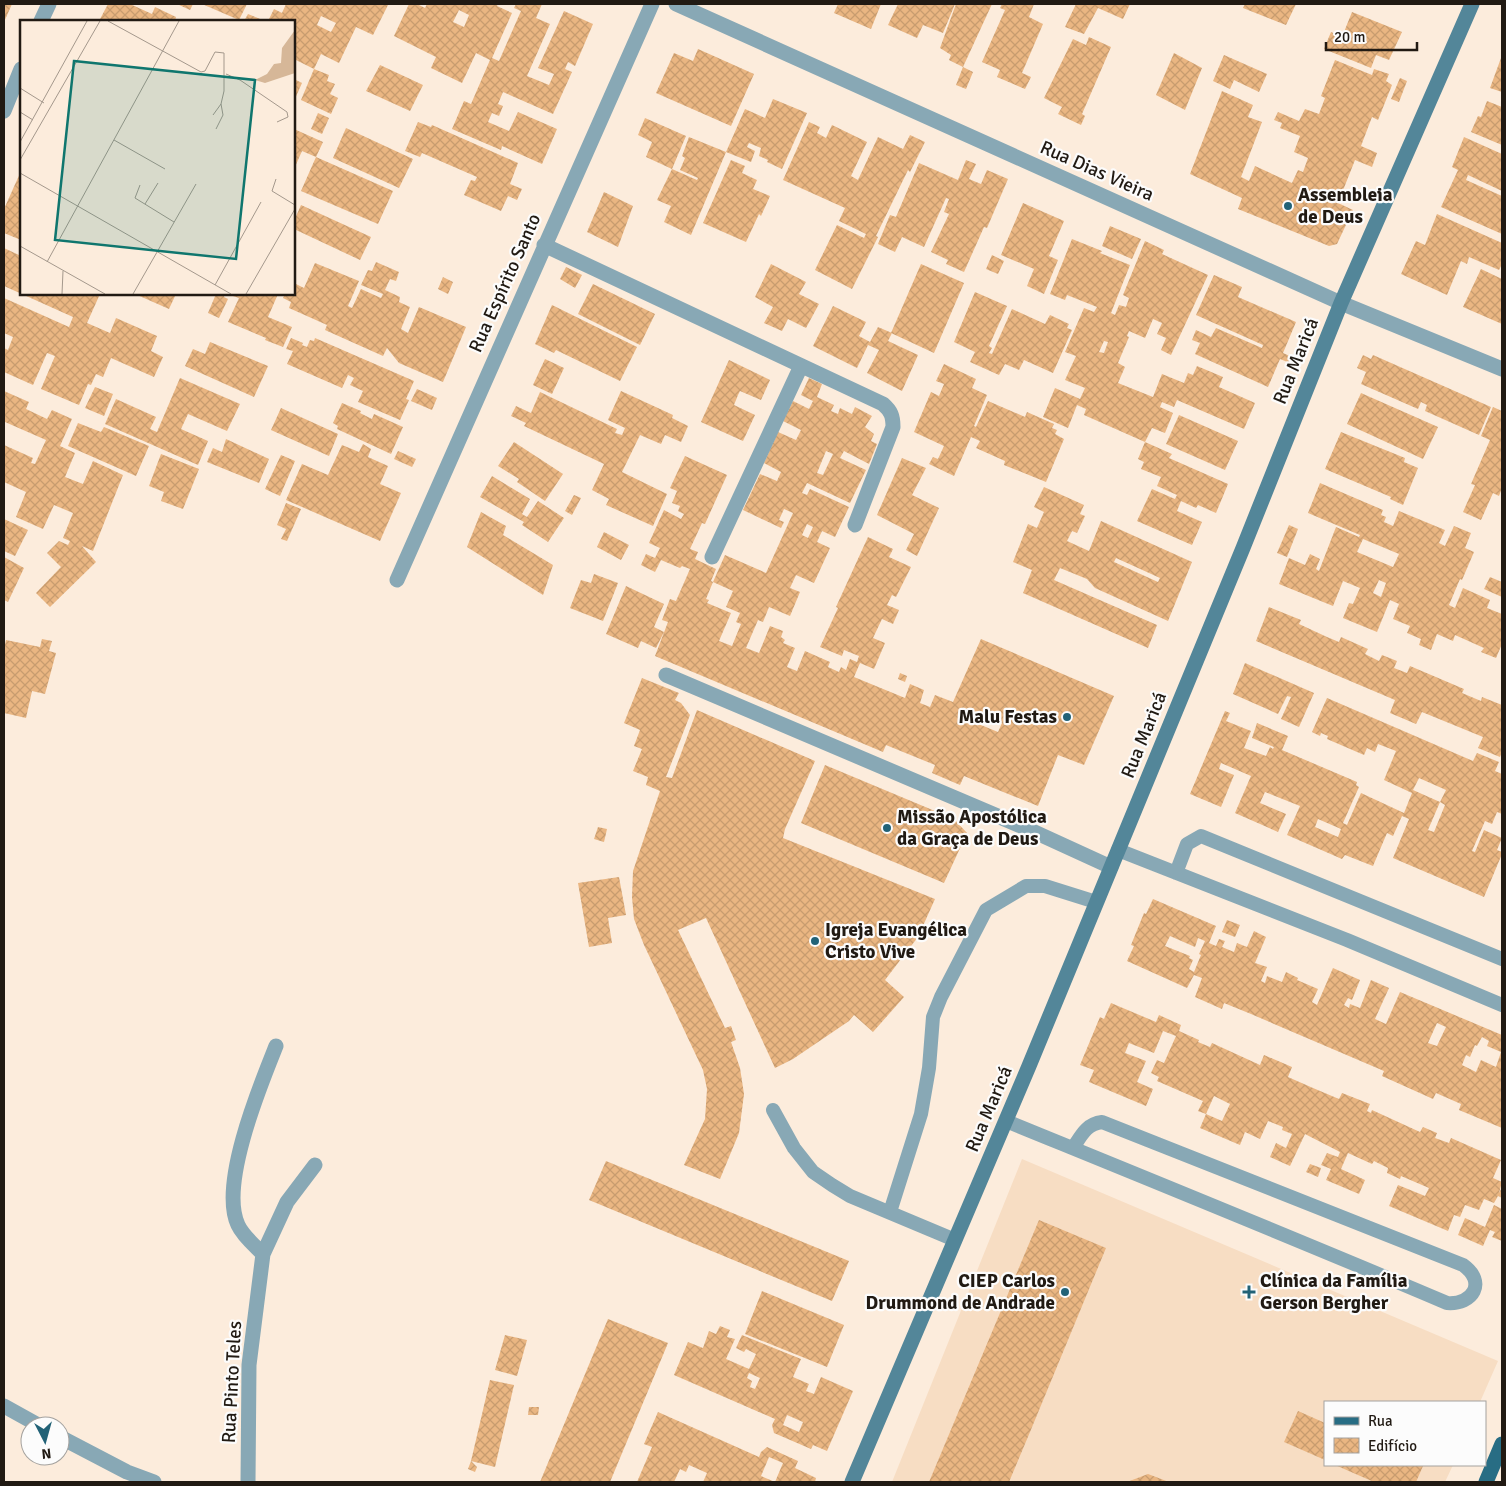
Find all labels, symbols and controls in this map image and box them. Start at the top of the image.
inset map [20,20,295,295]
scale bar [1326,20,1417,52]
text: 20 m [1334,28,1365,46]
street label: Rua Dias Vieira [1036,135,1158,207]
place label: Assembleia de Deus [1298,183,1393,229]
marker: Assembleia de Deus [1282,200,1294,212]
street label: Rua Espírito Santo [464,210,546,356]
street label: Rua Maricá [1268,314,1324,408]
street label: Rua Maricá [1116,688,1172,782]
place label: Malu Festas [958,705,1057,729]
marker: Malu Festas [1061,711,1073,723]
place label: Missão Apostólica da Graça de Deus [897,805,1047,851]
marker: Missão Apostólica da Graça de Deus [881,822,893,834]
place label: Igreja Evangélica Cristo Vive [825,918,967,964]
marker: Igreja Evangélica Cristo Vive [809,935,821,947]
street label: Rua Maricá [960,1062,1018,1156]
place label: CIEP Carlos Drummond de Andrade [866,1269,1055,1315]
place label: Clínica da Família Gerson Bergher [1260,1269,1408,1315]
marker: Clínica da Família Gerson Bergher [1242,1285,1256,1299]
marker: CIEP Carlos Drummond de Andrade [1059,1286,1071,1298]
street label: Rua Pinto Teles [217,1320,247,1444]
legend [1324,1401,1486,1466]
text: Rua [1368,1412,1393,1430]
north arrow [20,1416,70,1466]
text: Edifício [1368,1437,1417,1455]
text: N [41,1444,52,1462]

